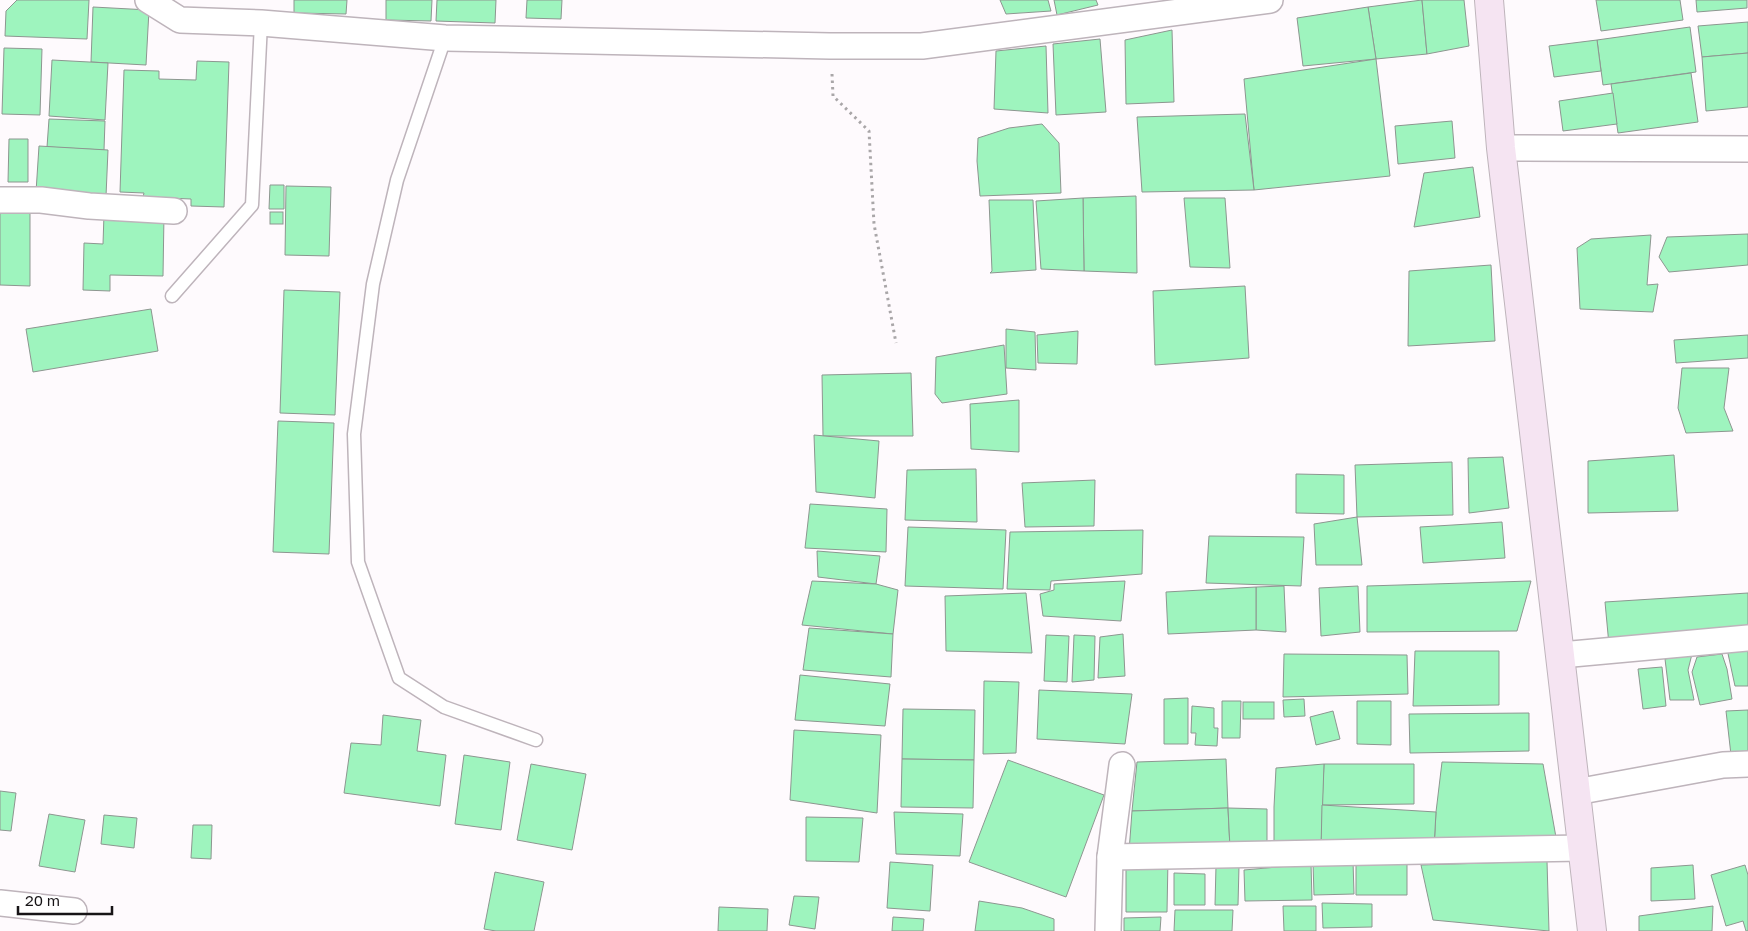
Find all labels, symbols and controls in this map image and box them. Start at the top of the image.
scale bar [18,884,111,916]
text: 20 m [25,891,60,909]

